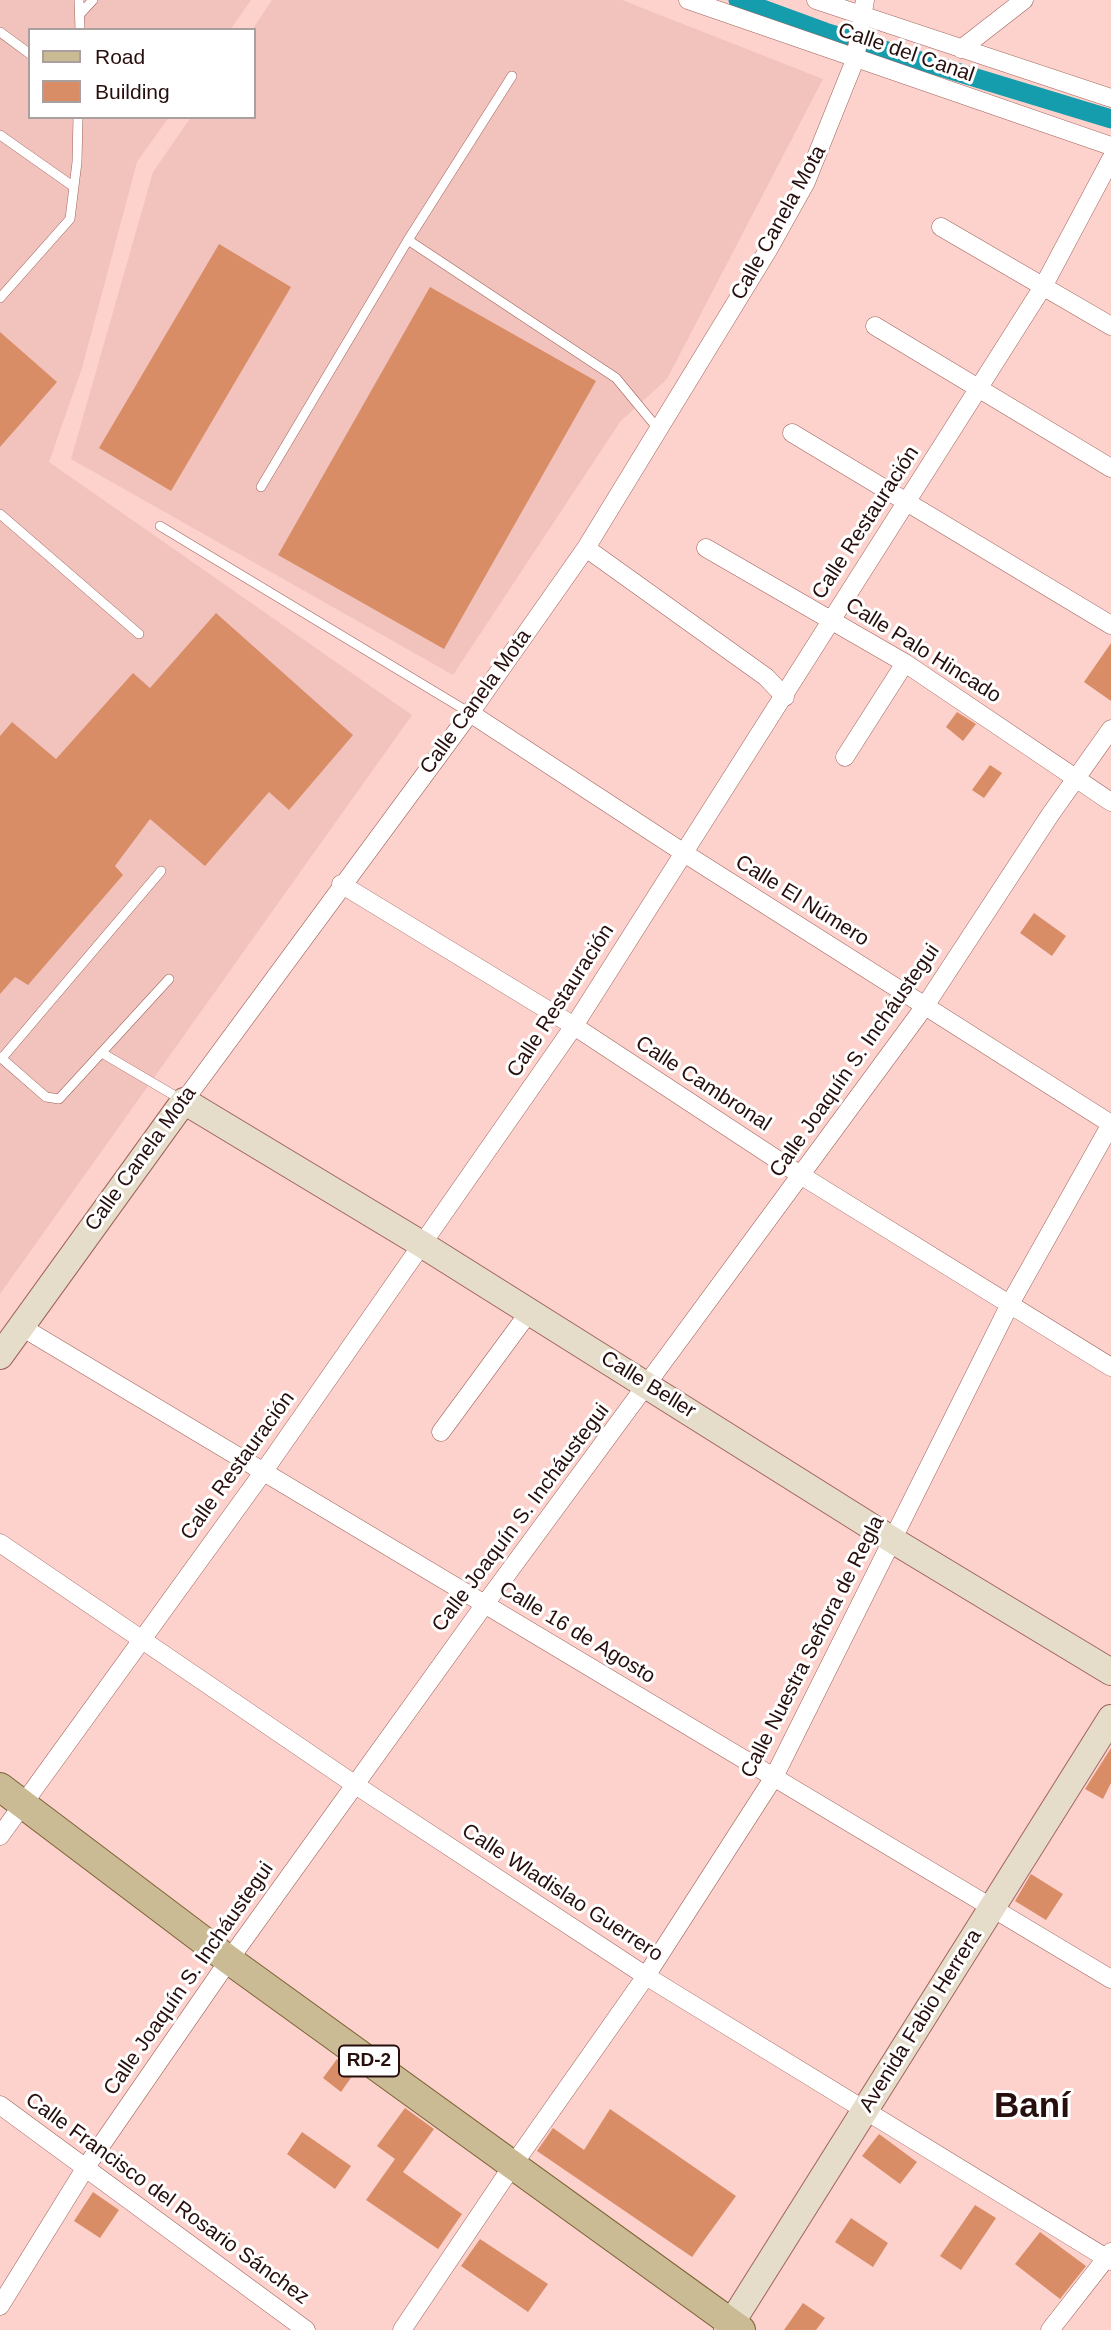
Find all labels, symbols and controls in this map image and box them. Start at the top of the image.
street label: Calle del Canal [835,18,977,88]
legend [28,28,256,119]
text: Road [95,45,145,68]
text: Building [95,80,170,103]
street label: Calle Canela Mota [726,141,832,305]
street label: Calle Restauración [807,442,925,604]
street label: Calle Palo Hincado [841,593,1005,709]
street label: Calle Canela Mota [415,625,537,779]
street label: Calle El Número [730,850,874,952]
street label: Calle Restauración [502,920,620,1082]
street label: Calle Joaquín S. Incháustegui [765,939,945,1183]
street label: Calle Cambronal [631,1031,775,1137]
street label: Calle Canela Mota [80,1082,202,1236]
street label: Calle Beller [596,1346,700,1424]
street label: Calle Restauración [176,1387,300,1545]
street label: Calle Joaquín S. Incháustegui [427,1399,615,1637]
street label: Calle Nuestra Señora de Regla [736,1512,890,1782]
street label: Calle 16 de Agosto [494,1577,660,1689]
street label: Calle Wladislao Guerrero [457,1819,667,1967]
street label: Calle Joaquín S. Incháustegui [99,1857,279,2101]
street label: Avenida Fabio Herrera [854,1925,988,2117]
road number: RD-2 [339,2046,399,2076]
district label: Baní [994,2086,1070,2128]
street label: Calle Francisco del Rosario Sánchez [20,2088,314,2310]

